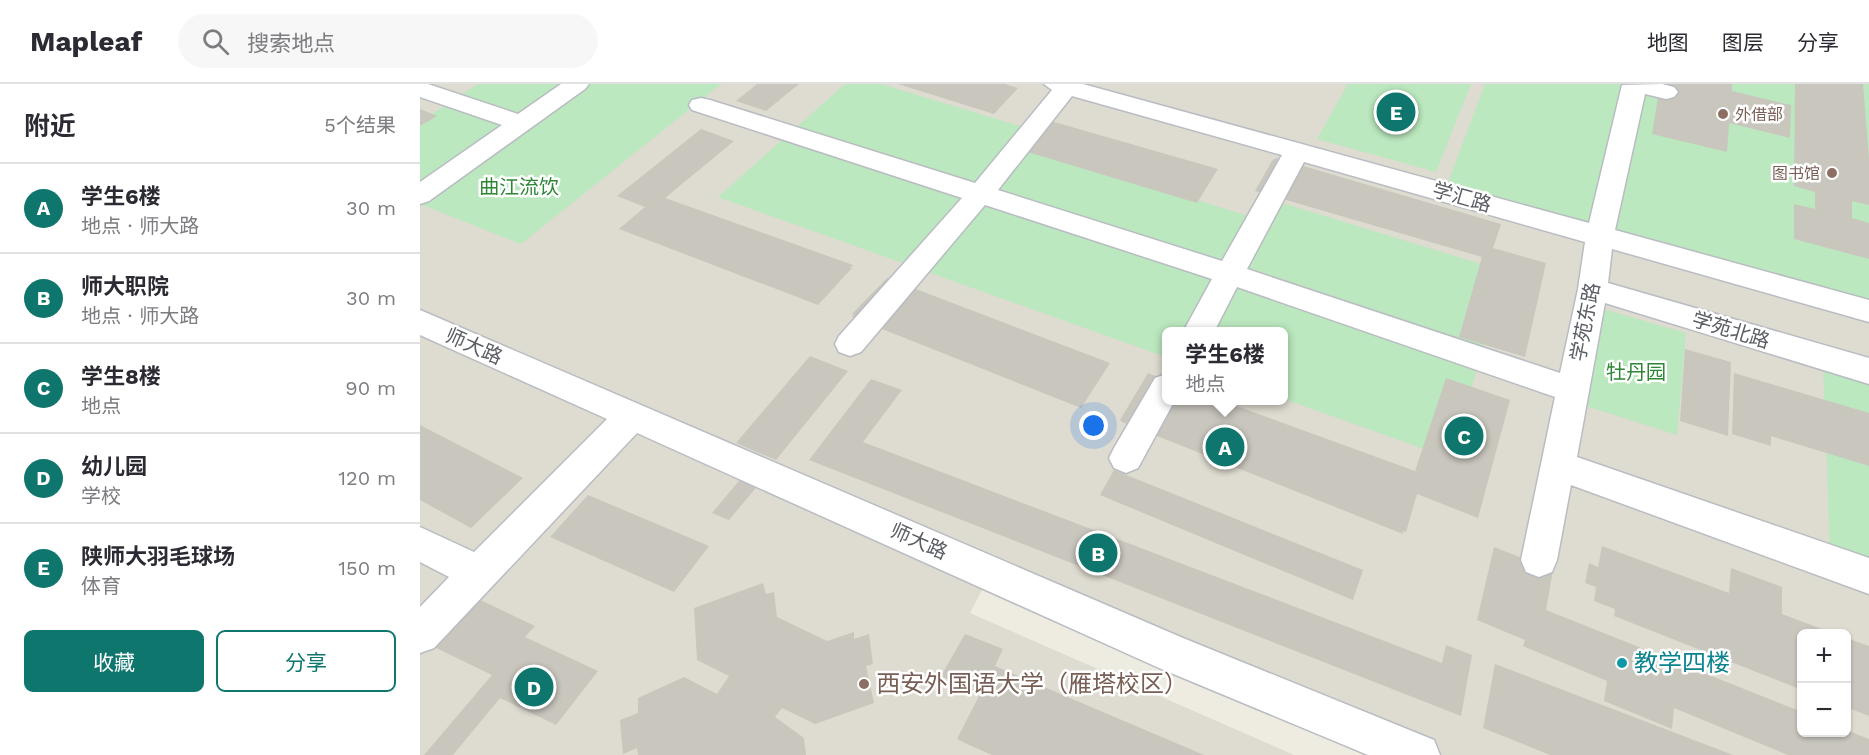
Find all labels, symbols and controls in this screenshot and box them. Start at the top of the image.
search box [178,14,598,68]
text: Mapleaf [30,25,142,58]
icon: search [199,25,232,58]
text: 地图 [1647,30,1689,55]
text: 图层 [1722,30,1764,55]
text: 分享 [1797,30,1839,55]
text: 搜索地点 [247,31,335,56]
pin: E [1376,90,1416,135]
place label: 外借部 [1735,105,1783,124]
marker: 外借部 [1716,107,1730,121]
text: 附近 [24,111,76,141]
text: 5个结果 [324,113,396,137]
place label: 图书馆 [1772,164,1820,183]
marker: 图书馆 [1825,166,1839,180]
park label: 曲江流饮 [479,175,559,199]
street label: 学汇路 [1430,177,1494,217]
text: 学生6楼 [81,184,161,209]
text: A [37,196,50,220]
text: 30 m [346,196,396,220]
text: 地点 · 师大路 [81,214,199,238]
text: 师大职院 [81,274,169,299]
street label: 学苑东路 [1566,280,1604,364]
text: B [37,286,50,310]
text: 30 m [346,286,396,310]
text: 地点 · 师大路 [81,304,199,328]
street label: 学苑北路 [1689,307,1773,353]
street label: 师大路 [442,323,506,369]
popup [1162,327,1288,405]
text: 学生6楼 [1185,342,1265,367]
park label: 牡丹园 [1606,360,1666,384]
text: 学生8楼 [81,364,161,389]
text: 地点 [1185,372,1225,396]
text: C [37,376,50,400]
text: 90 m [345,376,396,400]
text: 地点 [81,394,121,418]
your location [1079,411,1108,440]
pin: C [1444,414,1484,458]
pin: A [1206,424,1244,470]
text: 幼儿园 [81,454,147,479]
text: D [36,466,51,490]
text: 120 m [338,466,396,490]
text: 学校 [81,484,121,508]
street label: 师大路 [887,518,951,564]
pin: B [1078,530,1118,576]
text: 陕师大羽毛球场 [81,544,235,569]
text: E [37,556,50,580]
text: 150 m [338,556,396,580]
text: 体育 [81,574,121,598]
map controls [1797,629,1851,737]
button: + [1797,629,1851,683]
button: 收藏 [24,630,204,692]
button: 分享 [216,630,396,692]
place label: 教学四楼 [1634,649,1730,677]
marker: 教学四楼 [1615,656,1629,670]
pin: D [514,664,554,710]
place label: 西安外国语大学（雁塔校区） [876,670,1188,698]
marker: 西安外国语大学（雁塔校区） [857,677,871,691]
button: − [1797,683,1851,737]

